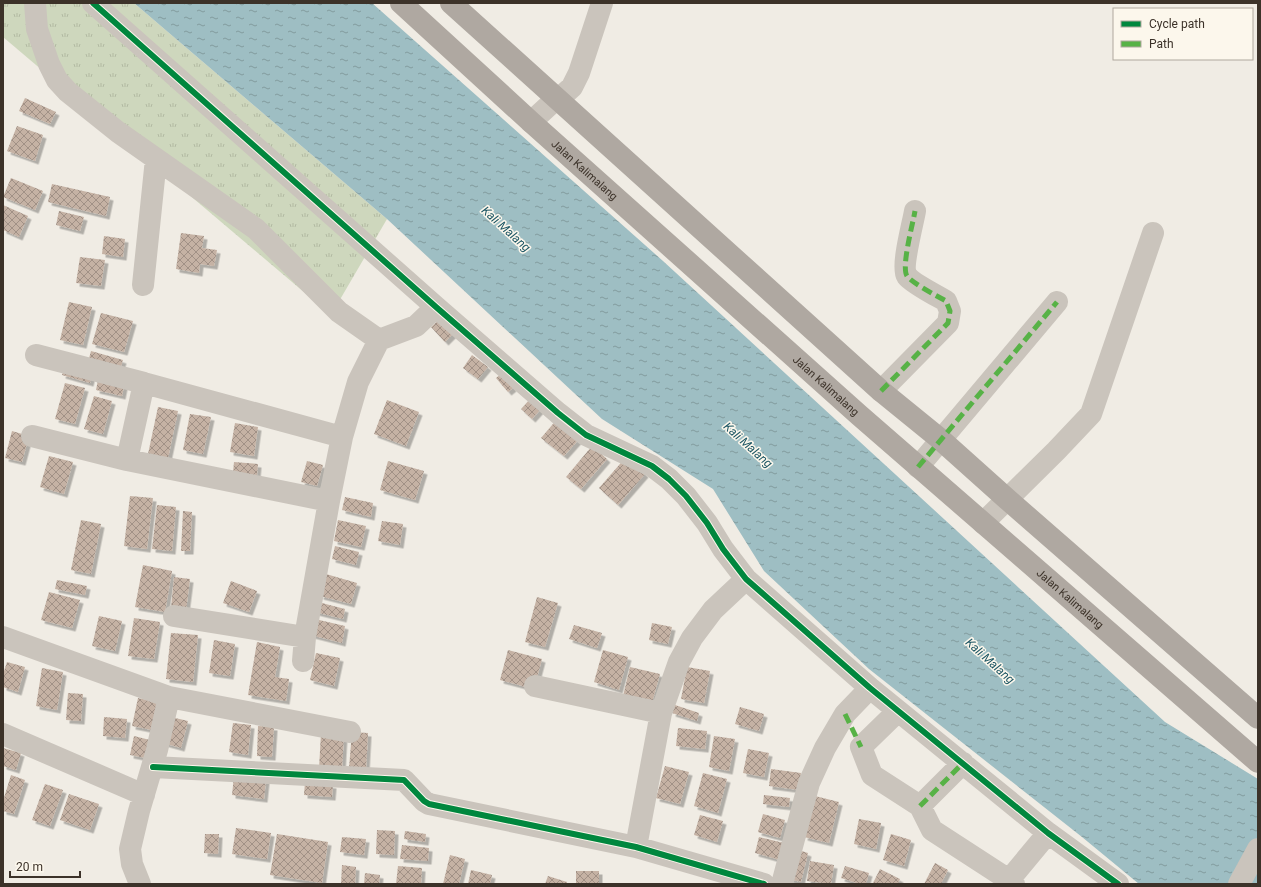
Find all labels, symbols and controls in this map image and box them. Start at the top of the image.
legend [1113,8,1253,60]
text: Cycle path [1149,17,1205,31]
text: Path [1149,37,1174,51]
street label: Jalan Kalimalang [548,137,620,203]
water label: Kali Malang [479,203,534,255]
street label: Jalan Kalimalang [790,353,862,419]
water label: Kali Malang [721,419,776,471]
street label: Jalan Kalimalang [1034,566,1106,632]
water label: Kali Malang [963,635,1018,687]
scale bar [10,853,80,879]
text: 20 m [16,860,43,874]

